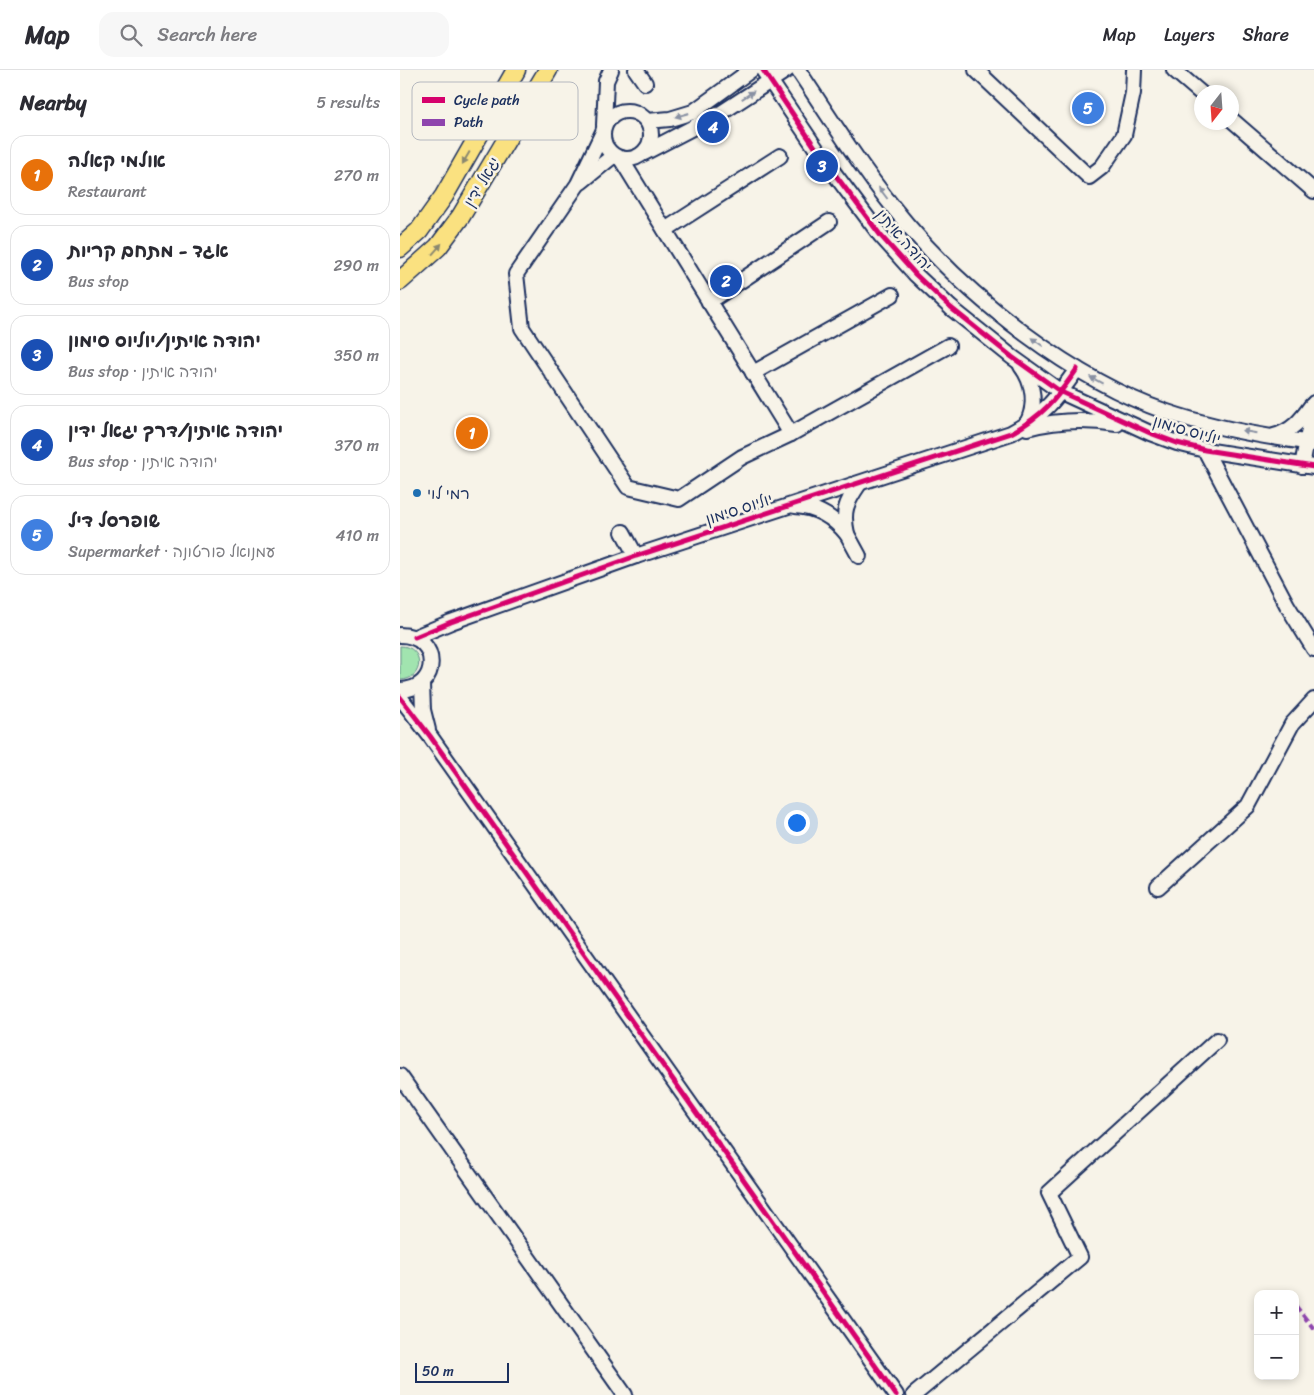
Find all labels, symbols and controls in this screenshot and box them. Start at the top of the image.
search box [99,12,449,57]
text: Map [25,14,69,56]
text: Search here [157,18,257,51]
text: Map [1103,19,1136,51]
text: Layers [1164,19,1215,51]
text: Share [1243,19,1289,51]
icon: search [117,21,145,49]
legend [412,82,578,140]
text: Nearby [20,84,86,122]
north arrow [1194,85,1239,130]
text: 5 results [316,88,380,117]
text: Cycle path [454,88,520,113]
pin: 5 [1072,89,1104,127]
one-way arrow [741,91,755,100]
pin: 4 [697,108,729,146]
text: Path [454,110,483,135]
one-way arrow [674,112,689,120]
text: אולמי קאלה [68,144,166,177]
pin: 3 [806,147,838,185]
street label: יגאל ידין [455,151,509,213]
one-way arrow [461,151,470,164]
text: 1 [34,161,40,190]
text: 270 m [334,161,379,190]
text: Restaurant [68,177,147,206]
one-way arrow [878,187,889,200]
street label: יהודה איתין [868,202,940,278]
text: אגד - מתחם קריות [68,234,228,267]
one-way arrow [431,242,442,255]
text: 2 [32,251,42,280]
text: 290 m [333,251,379,280]
pin: 2 [710,262,742,300]
text: Bus stop [68,267,129,296]
text: יהודה איתין/יוליוס סימון [68,324,261,357]
one-way arrow [1030,337,1043,347]
text: 3 [33,341,41,370]
text: 350 m [334,341,379,370]
text: Bus stop · יהודה איתין [68,357,218,386]
one-way arrow [1089,375,1103,384]
street label: יוליוס סימון [1150,406,1224,454]
text: יהודה איתין/דרך יגאל ידין [68,414,283,447]
pin: 1 [456,414,488,452]
one-way arrow [1240,428,1256,436]
text: 4 [32,431,42,460]
text: 370 m [335,431,379,460]
text: Bus stop · יהודה איתין [68,447,218,476]
place label: רמי לוי [427,479,470,508]
street label: יוליוס סימון [701,484,777,534]
marker: רמי לוי [411,487,423,499]
text: שופרסל דיל [68,504,160,537]
text: 5 [32,521,42,550]
text: 410 m [336,521,379,550]
text: Supermarket · עמנואל פורטונה [68,537,275,566]
your location [784,810,810,836]
map controls [1254,1290,1299,1380]
button: + [1254,1290,1299,1335]
button: − [1254,1335,1299,1380]
text: 50 m [422,1359,454,1384]
scale bar [415,1360,509,1383]

